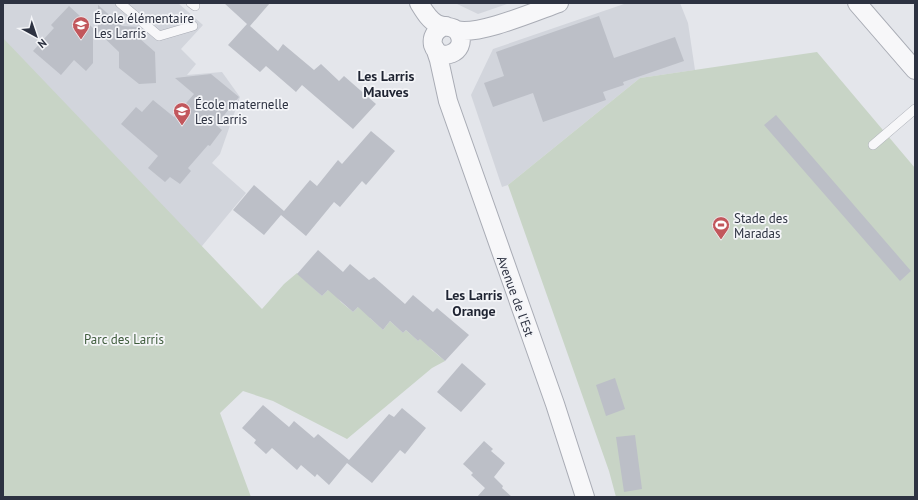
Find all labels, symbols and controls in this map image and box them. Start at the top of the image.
place label: École élémentaire Les Larris [94,10,194,42]
school or university icon: École élémentaire Les Larris [71,15,91,40]
north arrow [16,16,56,56]
text: N [35,36,50,51]
district label: Les Larris Mauves [358,67,415,101]
place label: École maternelle Les Larris [195,96,289,128]
school or university icon: École maternelle Les Larris [172,101,192,126]
place label: Stade des Maradas [734,210,788,242]
sports icon: Stade des Maradas [711,215,731,240]
street label: Avenue de l'Est [493,254,538,339]
district label: Les Larris Orange [446,286,503,320]
park label: Parc des Larris [84,331,164,348]

